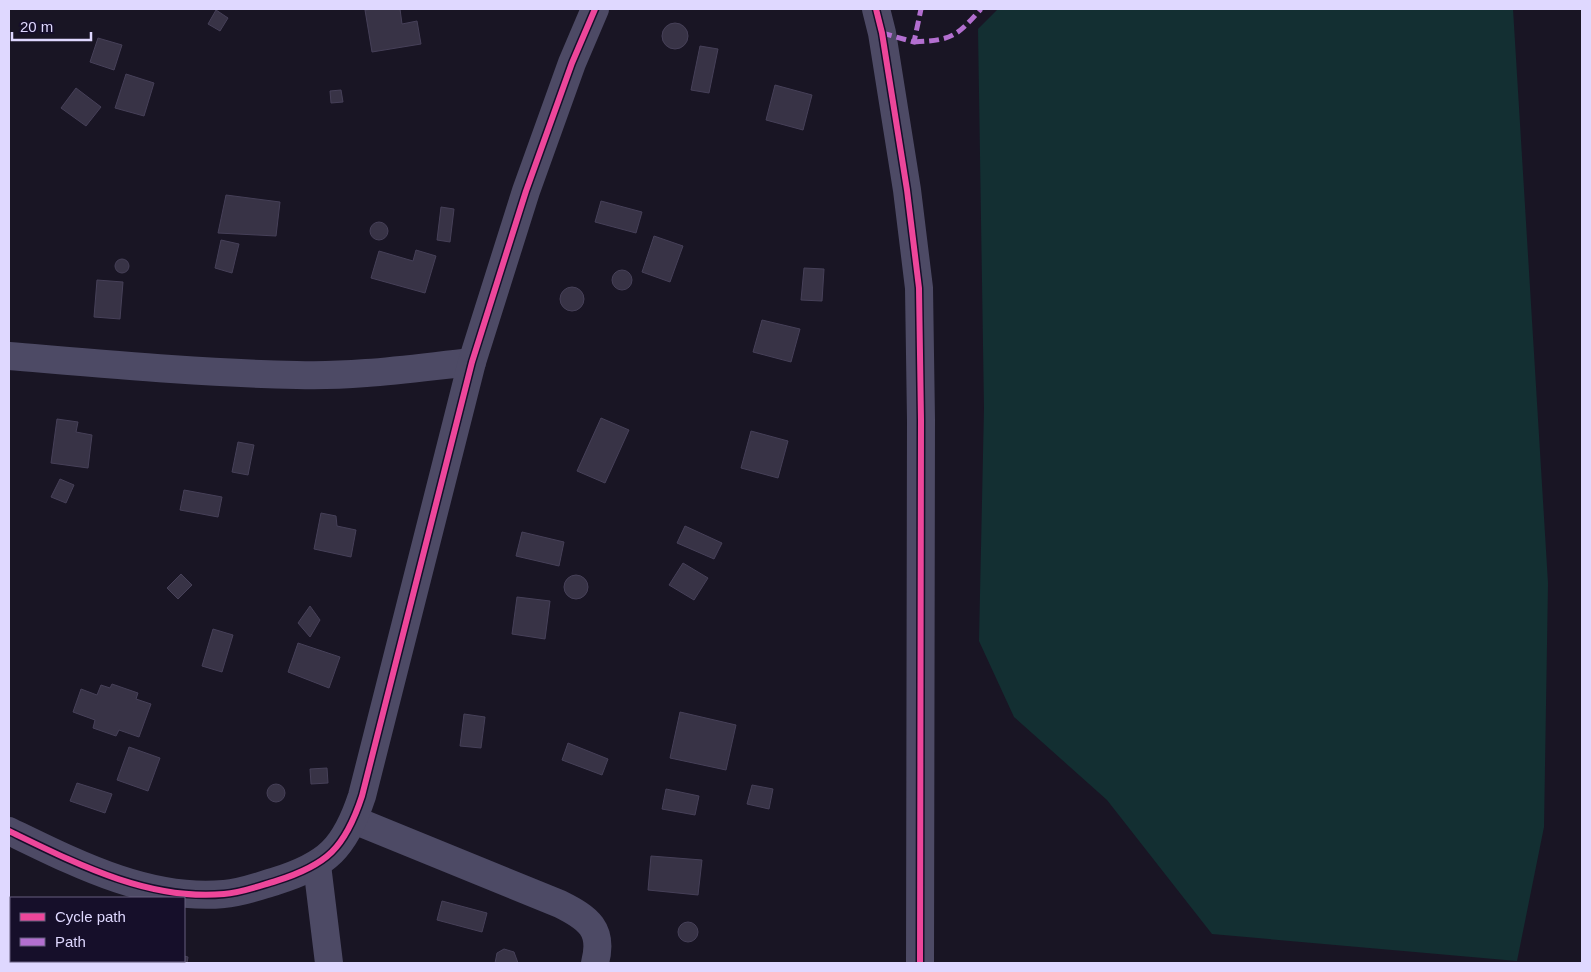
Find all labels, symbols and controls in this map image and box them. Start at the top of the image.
scale bar [12,10,91,42]
text: 20 m [20,18,53,35]
legend [10,897,185,962]
text: Cycle path [55,908,126,925]
text: Path [55,933,86,950]

